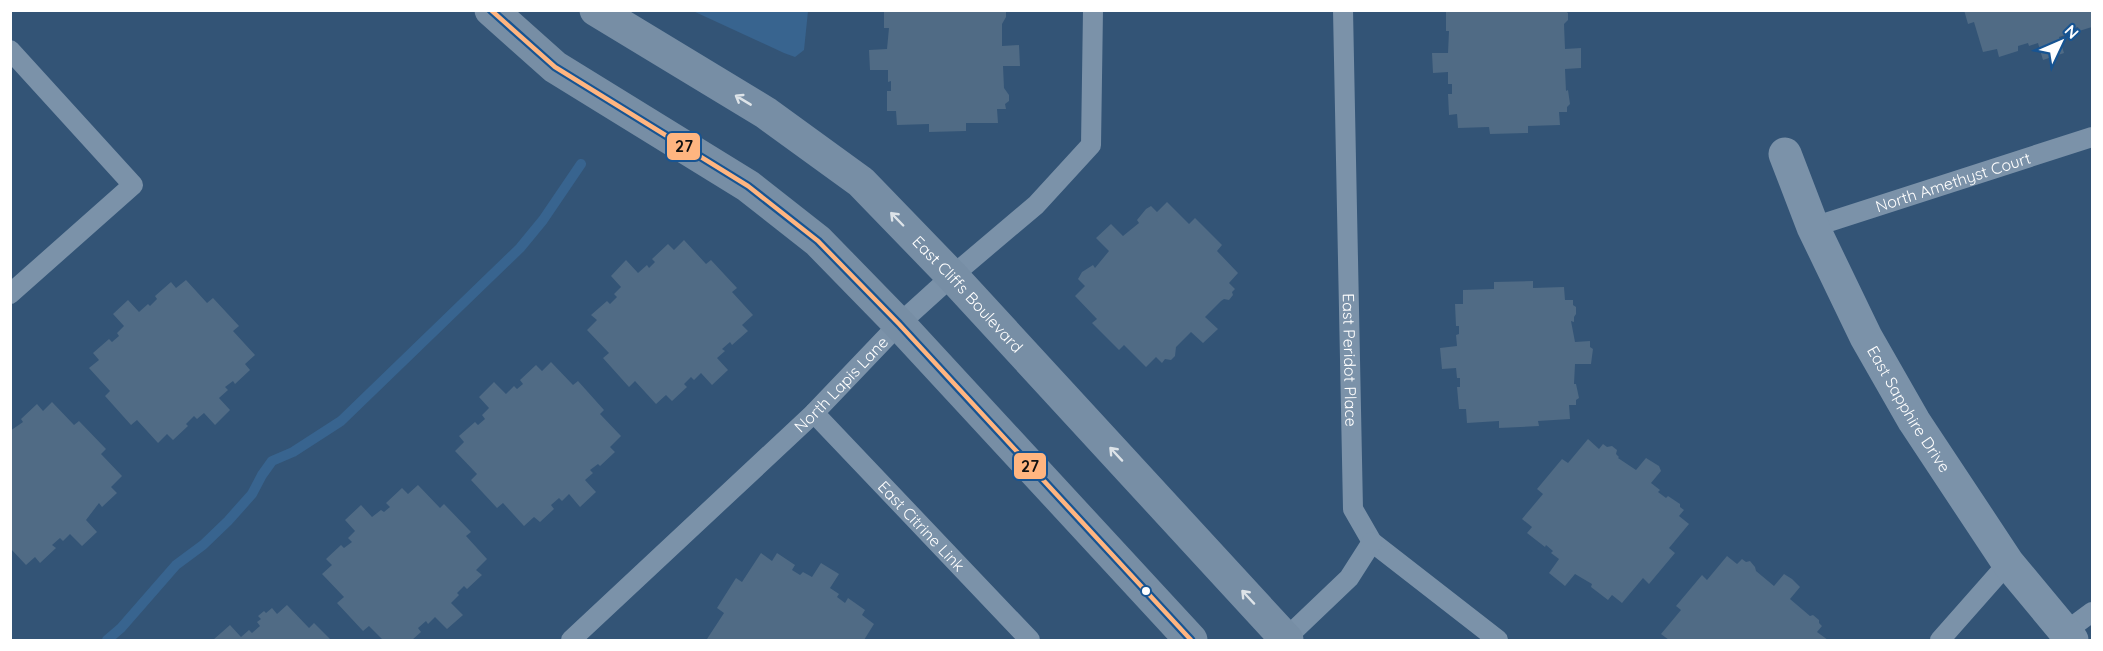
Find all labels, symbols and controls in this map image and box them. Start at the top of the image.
north arrow [2031,12,2091,72]
text: N [2061,20,2083,43]
one-way arrow [735,94,752,106]
line badge: 27 [666,132,701,161]
text: 27 [675,136,693,156]
street label: North Amethyst Court [1873,147,2033,216]
one-way arrow [889,212,904,227]
street label: East Cliffs Boulevard [908,232,1027,357]
street label: East Peridot Place [1339,293,1361,427]
street label: North Lapis Lane [790,332,892,436]
street label: East Sapphire Drive [1863,342,1955,476]
one-way arrow [1109,447,1123,462]
line badge: 27 [1013,452,1047,480]
text: 27 [1021,456,1039,476]
street label: East Citrine Link [874,477,969,575]
unlabelled marker [1140,585,1152,597]
one-way arrow [1241,590,1255,605]

